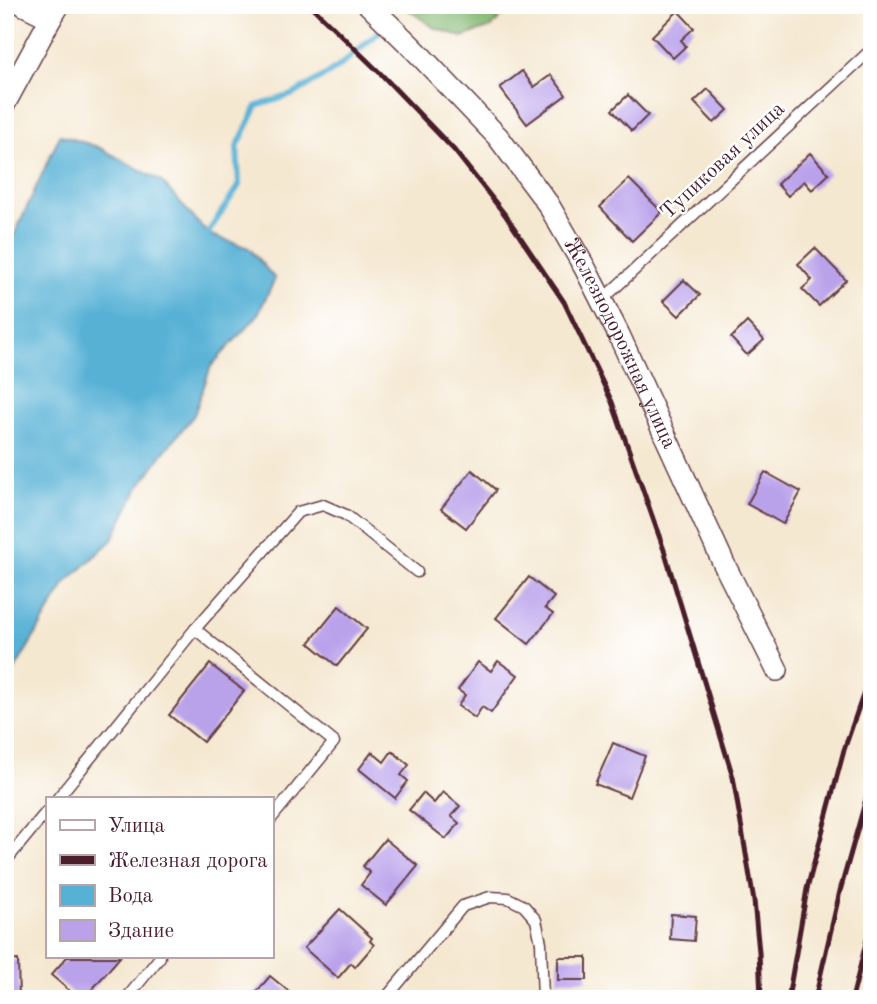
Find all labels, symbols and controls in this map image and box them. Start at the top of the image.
street label: Тупиковая улица [657,98,789,224]
street label: Железнодорожная улица [560,234,680,451]
legend [46,797,273,958]
text: Улица [108,816,165,837]
text: Железная дорога [108,851,268,872]
text: Вода [108,886,153,907]
text: Здание [108,921,174,942]

